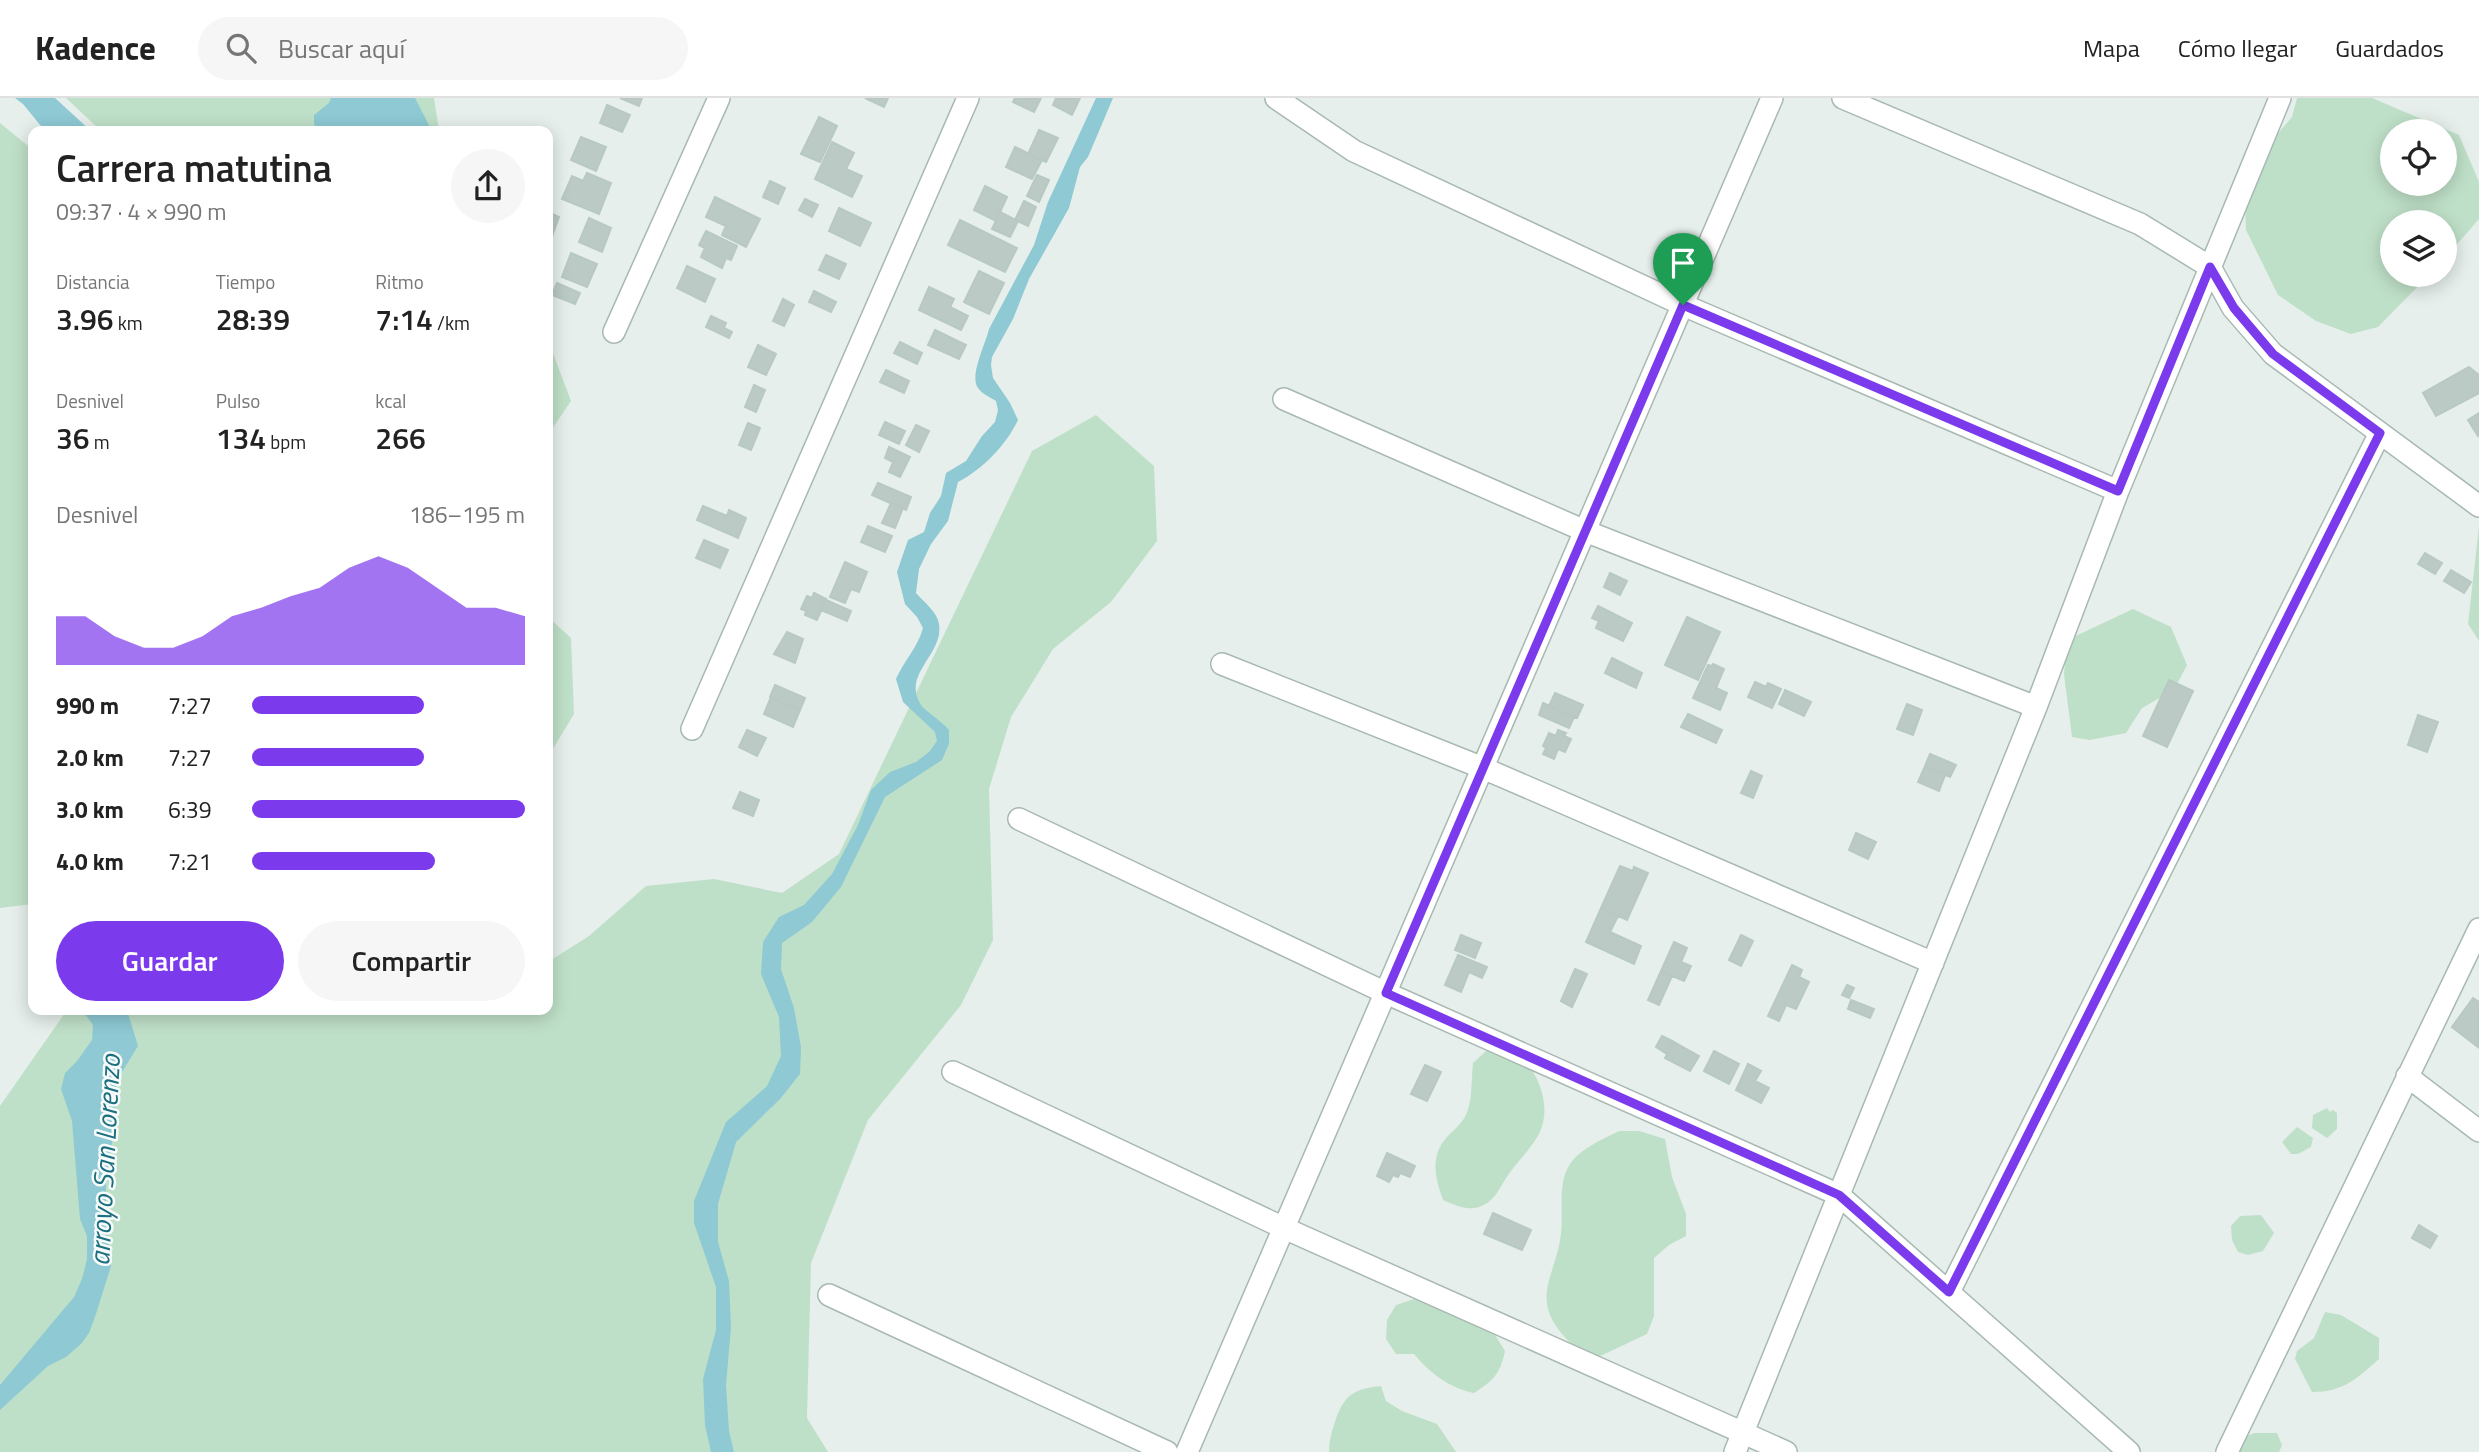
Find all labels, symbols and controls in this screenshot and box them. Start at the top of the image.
search box [198,17,688,80]
text: Kadence [35,23,156,73]
icon: search [222,29,260,67]
text: Buscar aquí [278,29,405,68]
text: Mapa [2083,30,2140,66]
text: Cómo llegar [2178,30,2297,66]
text: Guardados [2335,30,2444,66]
map controls [2380,119,2457,287]
button: locate [2380,119,2457,196]
text: Carrera matutina [56,139,332,197]
button: share [451,149,525,223]
text: 09:37 · 4 × 990 m [56,194,226,229]
button: layers [2380,210,2457,287]
pin [1653,233,1713,305]
icon: arrive [1664,244,1702,282]
text: Distancia [56,267,130,296]
text: Tiempo [216,267,275,296]
text: Ritmo [375,267,424,296]
text: 3.96 [56,296,114,342]
text: 28:39 [216,296,290,342]
text: 7:14 [375,296,433,342]
text: km [114,308,143,337]
text: /km [433,308,470,337]
text: Desnivel [56,386,124,415]
text: Pulso [216,386,260,415]
text: kcal [375,386,406,415]
text: 36 [56,415,90,461]
text: 134 [216,415,266,461]
text: 266 [375,415,426,461]
text: m [90,427,110,456]
text: bpm [266,427,306,456]
text: Desnivel [56,497,138,532]
text: 186–195 m [409,497,525,532]
text: 990 m [56,688,119,723]
text: 7:27 [168,688,212,723]
text: 2.0 km [56,740,124,775]
text: 7:27 [168,740,212,775]
text: 3.0 km [56,792,124,827]
text: 6:39 [168,792,212,827]
text: 4.0 km [56,844,124,879]
text: 7:21 [168,844,212,879]
button: Guardar [56,921,284,1001]
button: Compartir [298,921,525,1001]
water label: arroyo San Lorenzo [77,1052,131,1267]

